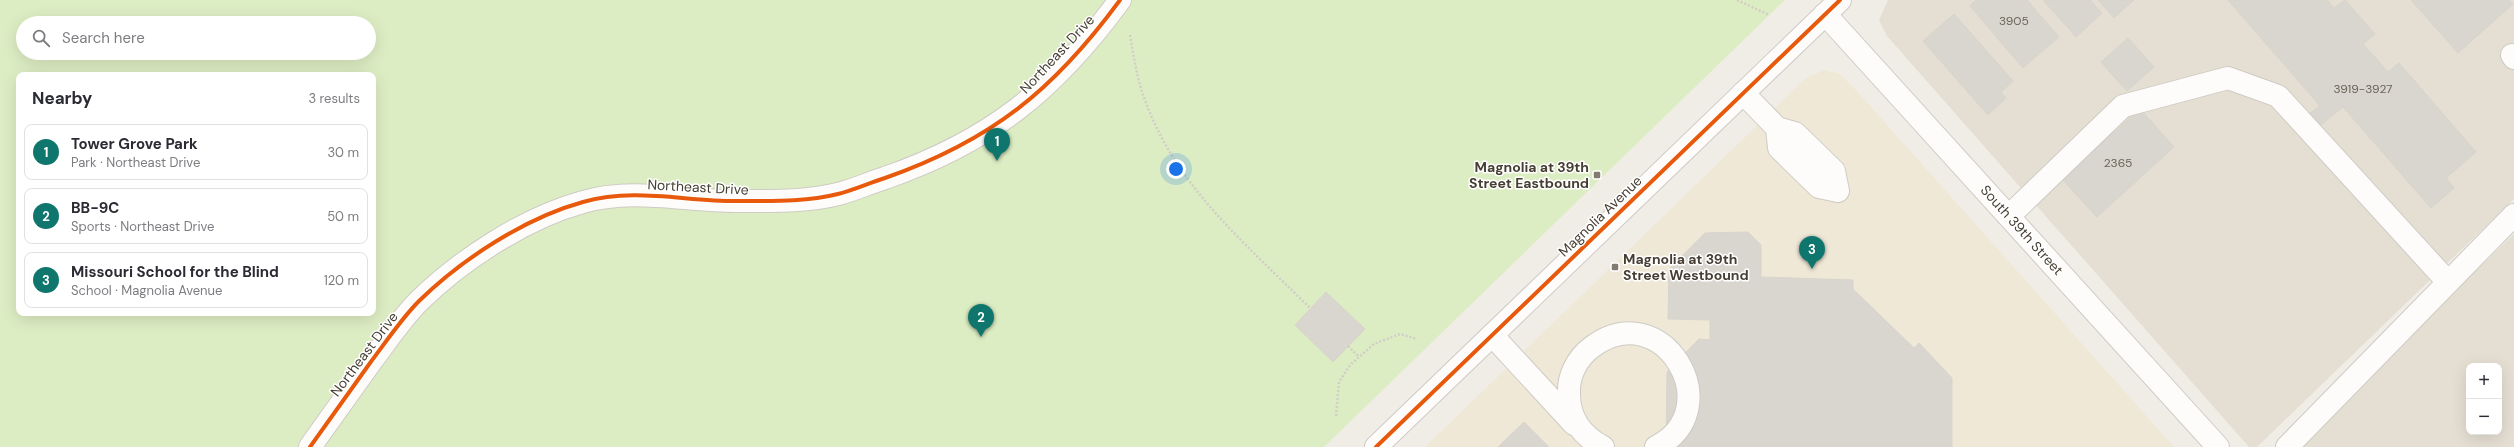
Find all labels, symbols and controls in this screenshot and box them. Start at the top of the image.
street label: Northeast Drive [1016,11,1098,97]
house number: 3905 [1999,13,2029,29]
search box [16,16,376,60]
icon: search [30,27,52,49]
text: Search here [62,28,145,48]
house number: 3919-3927 [2333,81,2393,97]
text: Nearby [32,87,92,109]
text: 3 results [308,90,360,107]
pin: 1 [984,128,1010,161]
text: Tower Grove Park [71,134,198,154]
text: 1 [44,144,48,161]
text: 30 m [327,144,359,161]
text: Park · Northeast Drive [71,154,200,171]
house number: 2365 [2104,155,2132,171]
place label: Magnolia at 39th Street Eastbound [1469,158,1589,192]
your location [1166,159,1186,179]
marker: Magnolia at 39th Street Eastbound [1592,170,1602,180]
street label: Magnolia Avenue [1555,172,1645,260]
street label: Northeast Drive [647,175,749,199]
street label: South 39th Street [1977,181,2067,279]
text: BB-9C [71,198,119,218]
text: 2 [42,208,50,225]
text: 50 m [327,208,359,225]
text: Sports · Northeast Drive [71,218,214,235]
pin: 3 [1799,236,1825,269]
place label: Magnolia at 39th Street Westbound [1623,250,1749,284]
text: Missouri School for the Blind [71,262,279,282]
marker: Magnolia at 39th Street Westbound [1610,262,1620,272]
text: 3 [42,272,50,289]
text: 120 m [324,272,359,289]
text: School · Magnolia Avenue [71,282,222,299]
pin: 2 [968,304,994,337]
street label: Northeast Drive [326,308,402,400]
map controls [2466,363,2502,435]
button: + [2466,363,2502,399]
button: − [2466,399,2502,435]

